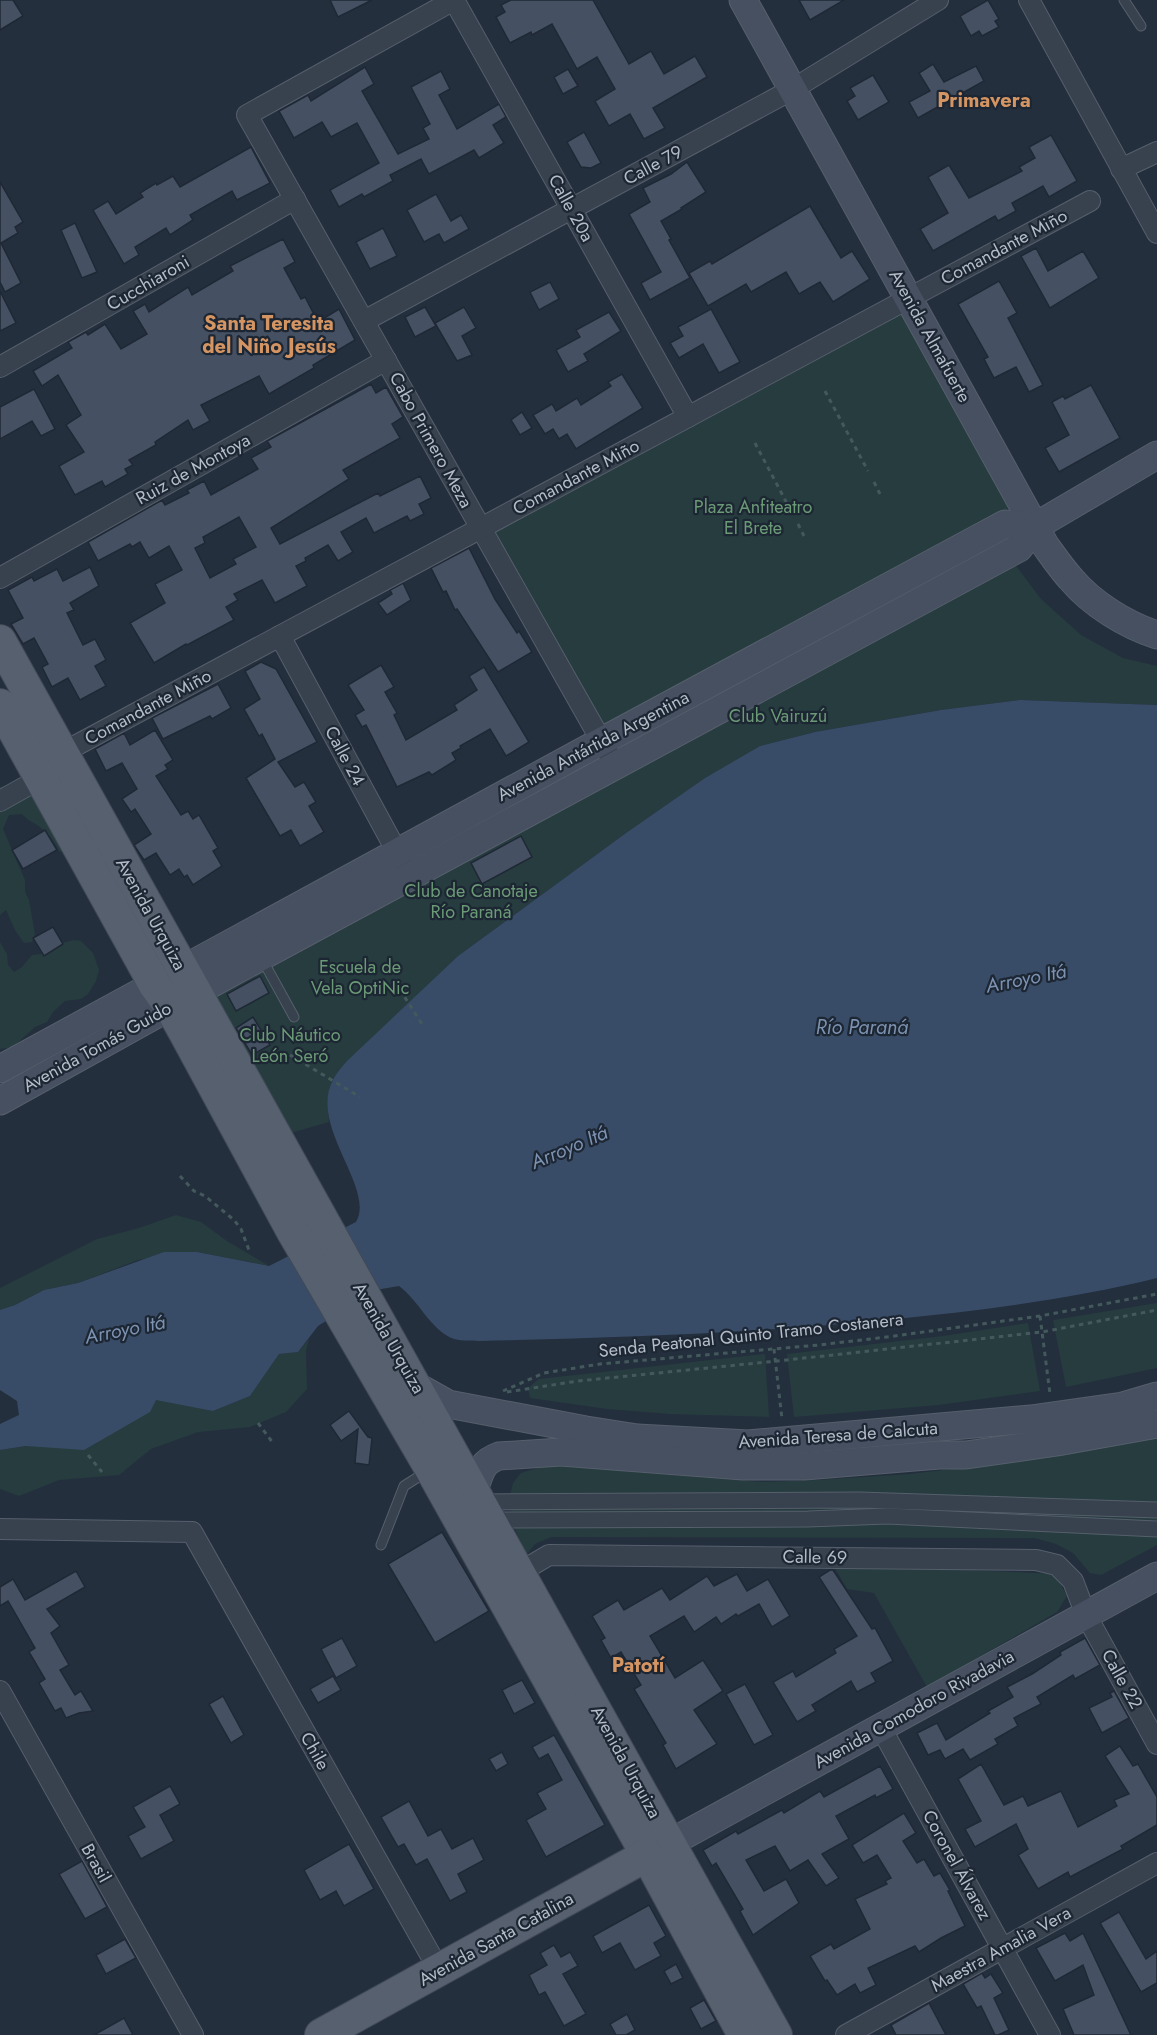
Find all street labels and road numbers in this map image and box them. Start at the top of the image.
street label: Calle 79 [619,139,687,191]
street label: Calle 20a [542,169,600,247]
street label: Comandante Miño [936,203,1072,291]
street label: Cucchiaroni [102,249,194,317]
street label: Avenida Almafuerte [883,265,977,407]
street label: Cabo Primero Meza [383,367,479,513]
street label: Ruiz de Montoya [131,427,255,511]
street label: Comandante Miño [508,433,644,521]
street label: Comandante Miño [80,663,216,751]
street label: Avenida Antártida Argentina [492,684,694,808]
street label: Calle 24 [318,721,372,791]
street label: Avenida Urquiza [109,853,193,975]
street label: Avenida Tomás Guido [18,995,176,1099]
street label: Avenida Urquiza [347,1277,431,1399]
street label: Senda Peatonal Quinto Tramo Costanera [597,1306,905,1364]
street label: Avenida Teresa de Calcuta [737,1415,939,1455]
street label: Calle 69 [782,1543,848,1571]
street label: Avenida Comodoro Rivadavia [809,1643,1019,1775]
street label: Calle 22 [1095,1645,1149,1713]
street label: Avenida Urquiza [584,1701,668,1823]
street label: Chile [294,1727,336,1775]
street label: Coronel Álvarez [916,1805,998,1925]
street label: Brasil [75,1839,117,1887]
street label: Avenida Santa Catalina [414,1886,578,1992]
street label: Maestra Amalia Vera [926,1900,1076,1998]

